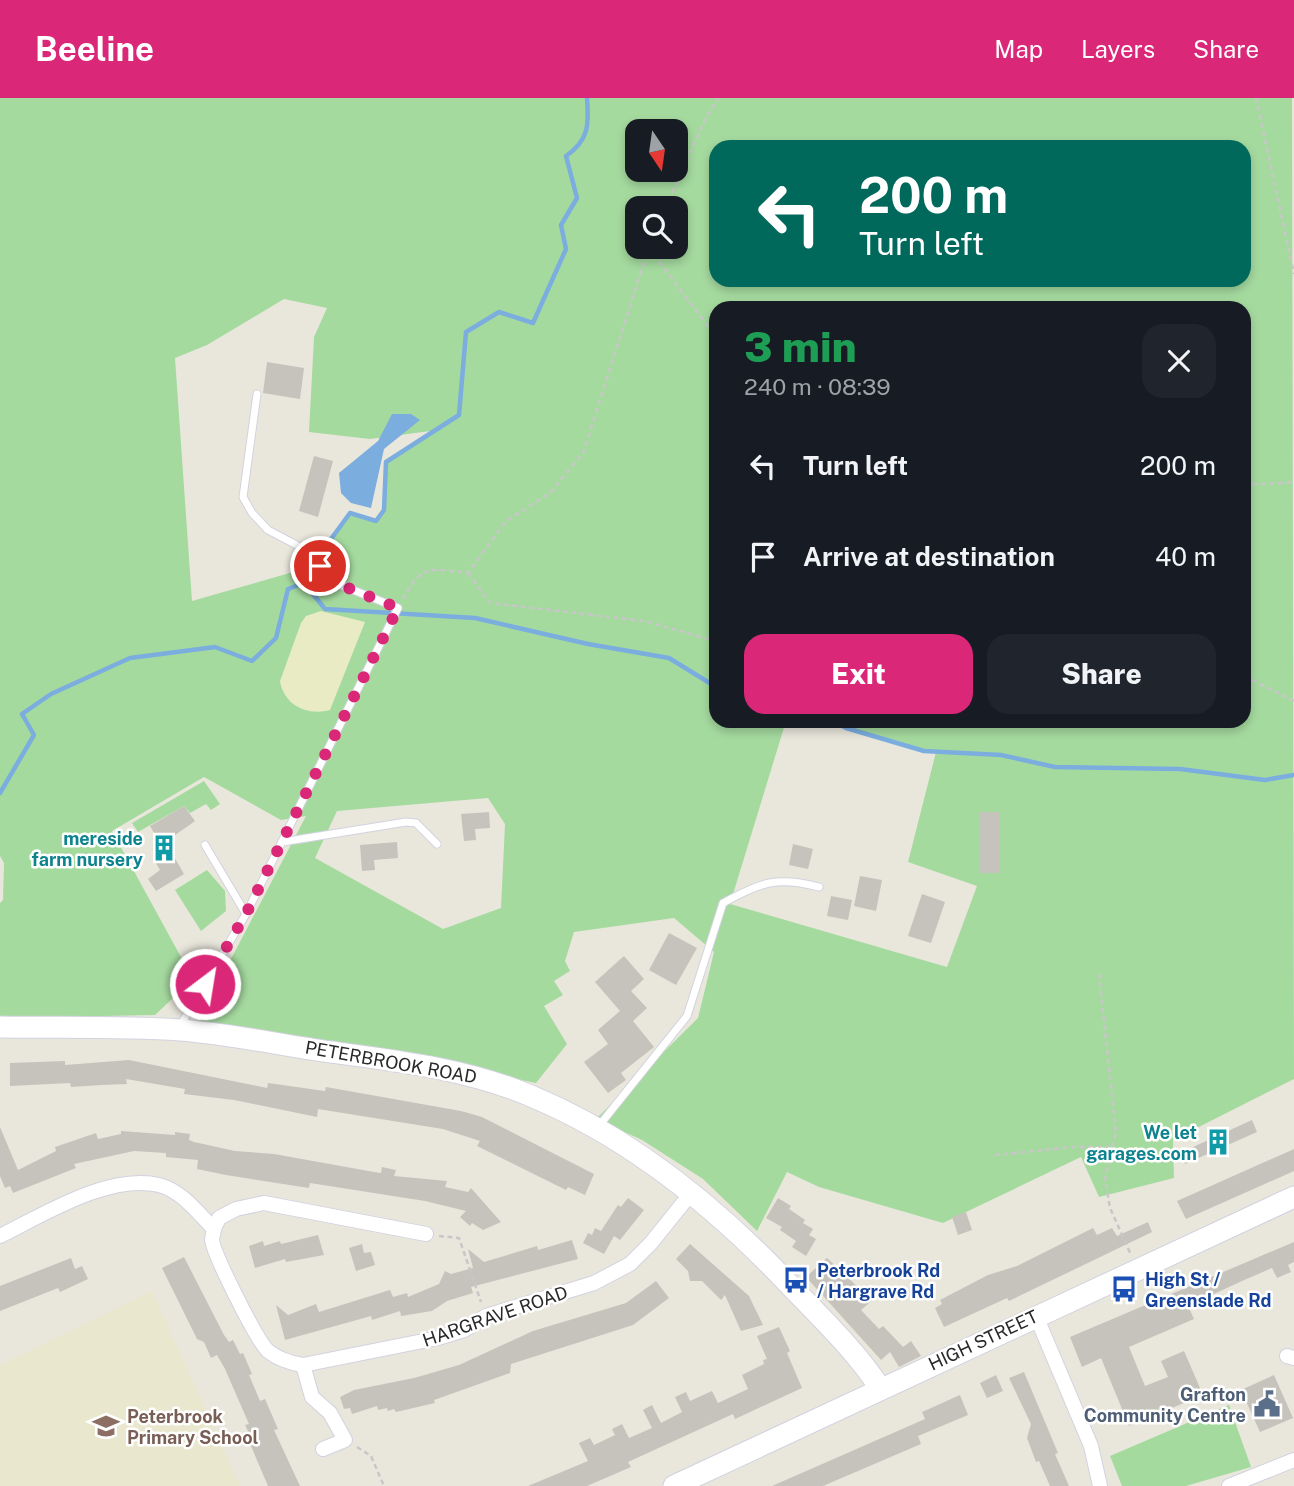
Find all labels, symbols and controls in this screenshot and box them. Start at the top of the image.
text: Beeline [35,30,154,68]
text: Map [994,35,1043,63]
text: Layers [1081,35,1155,63]
text: Share [1193,35,1259,63]
north arrow [625,119,688,182]
map controls [625,119,688,259]
text: 200 m [859,166,1008,224]
icon: left [744,168,835,259]
button: search [625,196,688,259]
text: Turn left [859,225,984,262]
text: 3 min [744,322,857,371]
button: close [1142,324,1216,398]
text: 240 m · 08:39 [744,373,891,400]
icon: left [744,447,782,485]
text: Turn left [803,450,908,481]
text: 200 m [1140,450,1216,481]
pin [290,536,350,596]
icon: arrive [744,538,782,576]
text: Arrive at destination [803,541,1055,572]
text: 40 m [1155,541,1216,572]
icon: arrive [301,547,339,585]
button: Exit [744,634,973,714]
button: Share [987,634,1216,714]
place label: mereside farm nursery [31,828,143,870]
building icon: mereside farm nursery [149,833,179,863]
position arrow [168,947,242,1021]
street label: PETERBROOK ROAD [303,1037,479,1087]
place label: We let garages.com [1086,1122,1197,1164]
building icon: We let garages.com [1203,1127,1233,1157]
place label: Peterbrook Rd / Hargrave Rd [817,1260,940,1302]
bus stop icon: Peterbrook Rd / Hargrave Rd [781,1265,811,1295]
place label: High St / Greenslade Rd [1145,1269,1271,1311]
bus stop icon: High St / Greenslade Rd [1109,1274,1139,1304]
street label: HARGRAVE ROAD [420,1281,570,1351]
street label: HIGH STREET [925,1305,1041,1375]
place label: Grafton Community Centre [1084,1384,1246,1426]
public building icon: Grafton Community Centre [1252,1389,1282,1419]
place label: Peterbrook Primary School [127,1406,259,1448]
school or university icon: Peterbrook Primary School [91,1411,121,1441]

